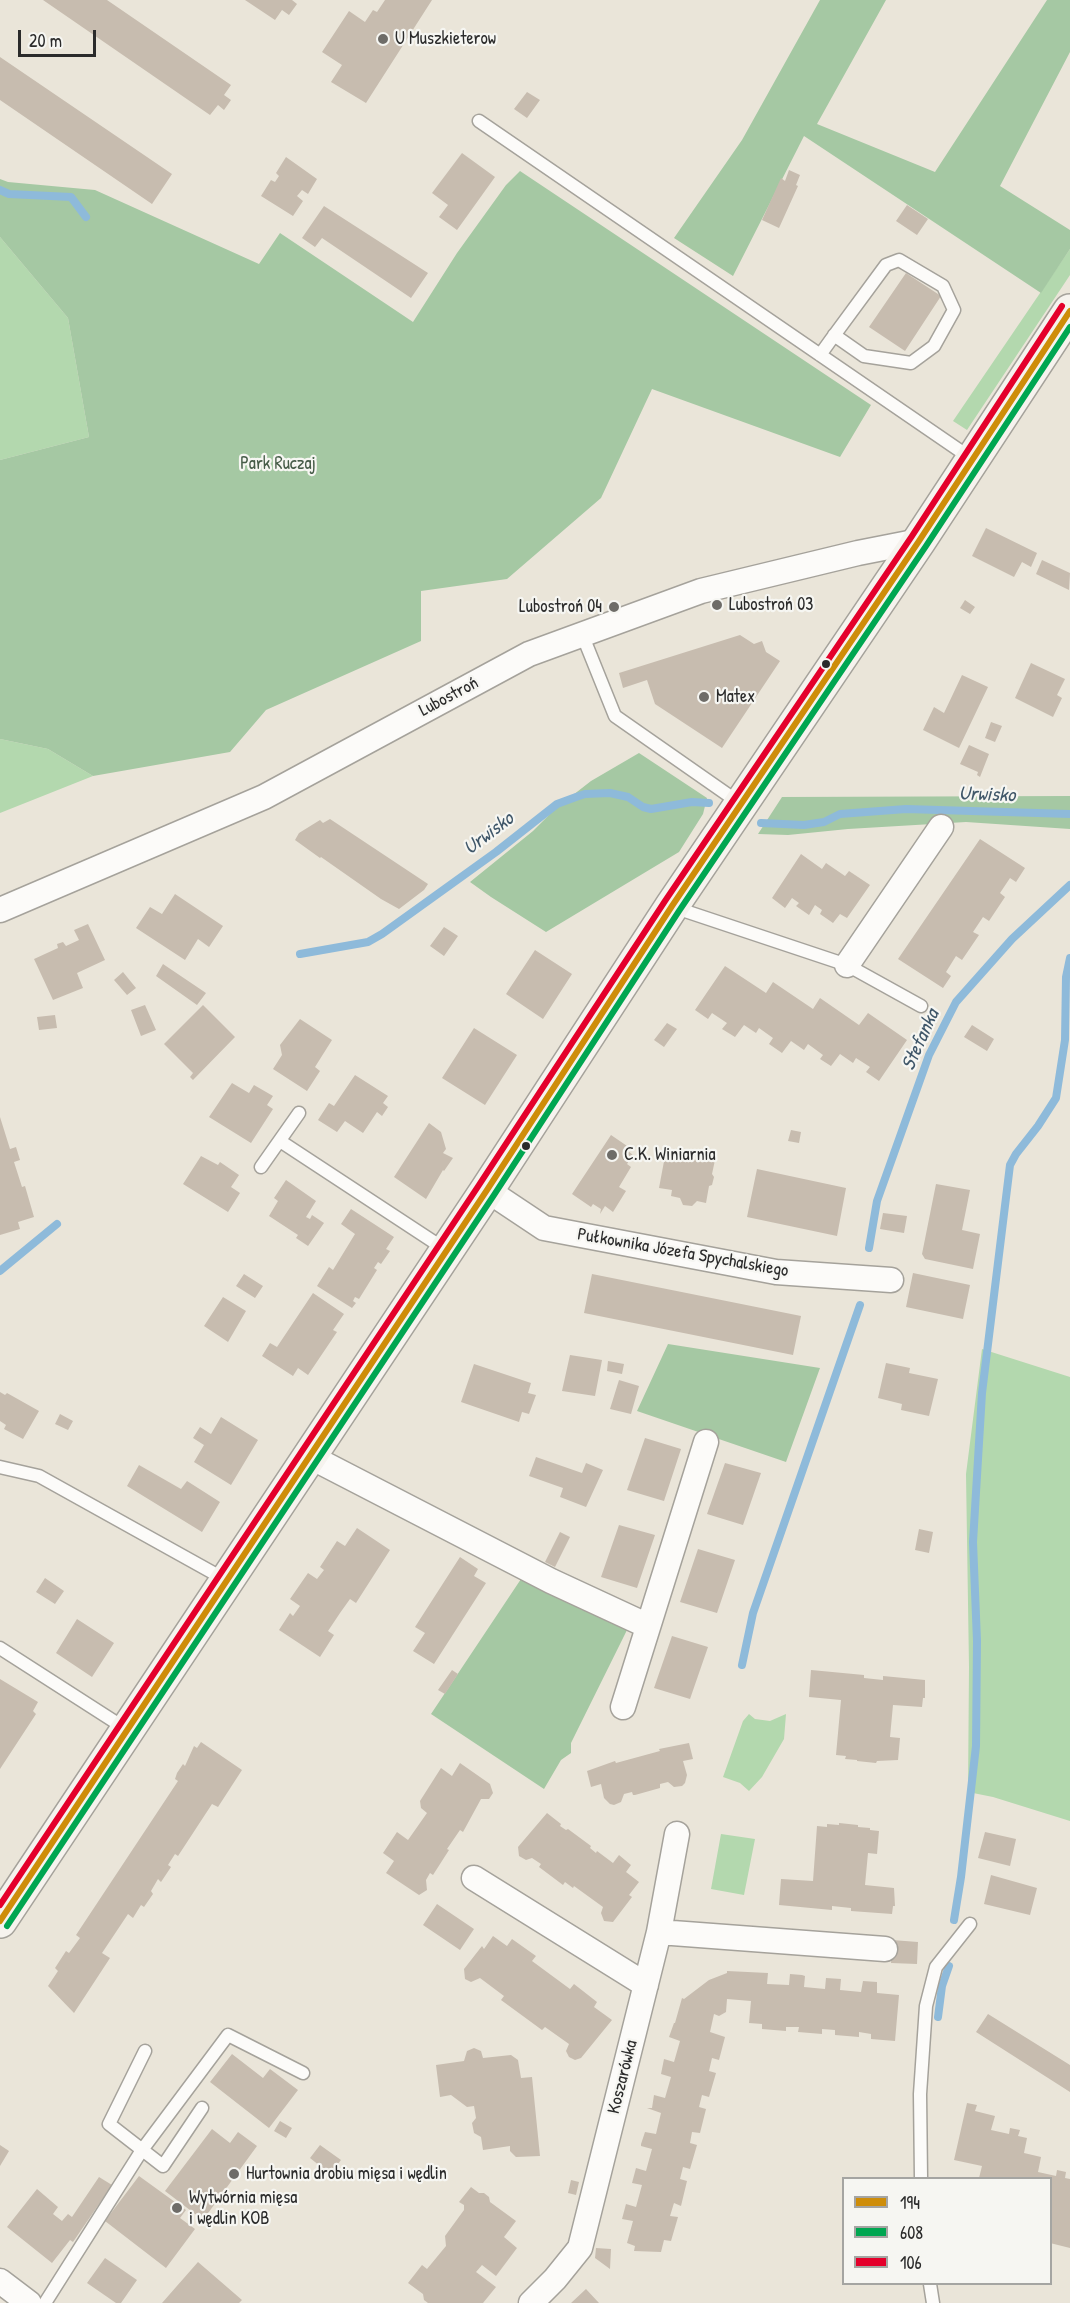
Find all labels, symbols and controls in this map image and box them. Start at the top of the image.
scale bar [21,18,99,56]
text: 20 m [29,28,62,53]
place label: U Muszkieterow [395,28,496,50]
marker: U Muszkieterow [376,32,390,46]
park label: Park Ruczaj [240,453,316,475]
place label: Lubostroń 03 [729,594,813,616]
place label: Lubostroń 04 [519,596,602,618]
marker: Lubostroń 03 [710,598,724,612]
marker: Lubostroń 04 [607,600,621,614]
unlabelled marker [820,658,832,670]
street label: Lubostroń [416,672,482,722]
place label: Matex [716,686,755,708]
marker: Matex [697,690,711,704]
water label: Urwisko [958,782,1016,808]
water label: Urwisko [459,807,519,861]
water label: Stefanka [897,1006,945,1074]
unlabelled marker [520,1140,532,1152]
place label: C.K. Winiarnia [624,1144,716,1166]
marker: C.K. Winiarnia [605,1148,619,1162]
street label: Pułkownika Józefa Spychalskiego [576,1224,790,1282]
street label: Koszarówka [603,2038,643,2116]
place label: Hurtownia drobiu mięsa i wędlin [246,2163,447,2185]
marker: Hurtownia drobiu mięsa i wędlin [227,2167,241,2181]
legend [842,2177,1052,2285]
place label: Wytwórnia mięsa i wędlin KOB [189,2187,297,2230]
text: 194 [900,2190,920,2215]
marker: Wytwórnia mięsa i wędlin KOB [170,2201,184,2215]
text: 608 [900,2220,923,2245]
text: 106 [900,2250,922,2275]

